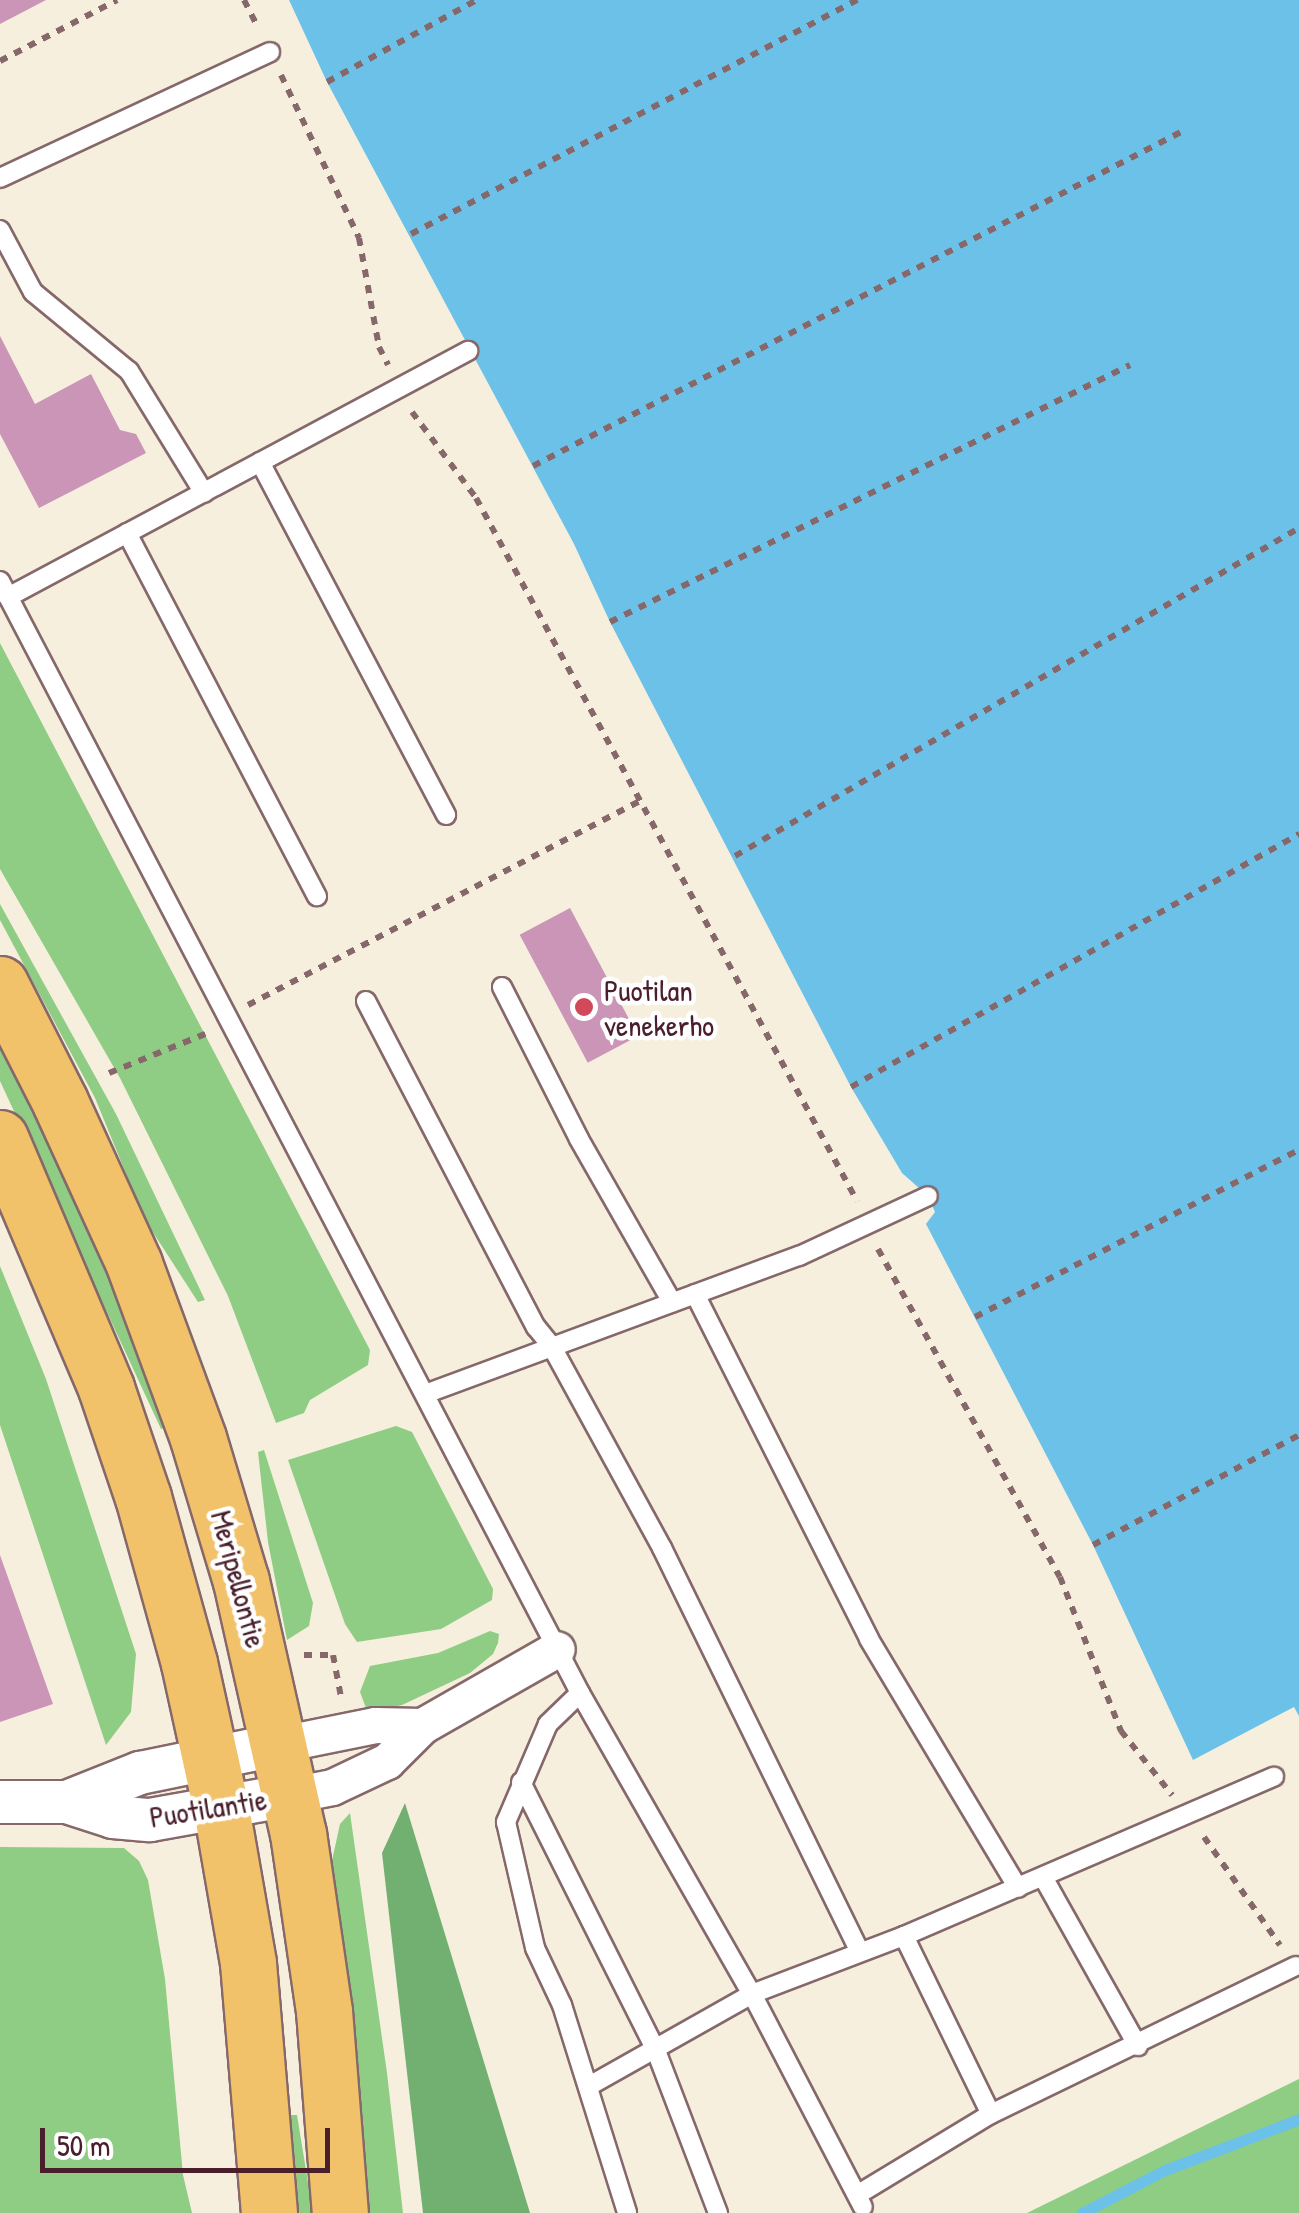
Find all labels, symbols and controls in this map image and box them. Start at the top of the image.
place label: Puotilan venekerho [604,972,714,1042]
marker: Puotilan venekerho [573,996,595,1018]
street label: Meripellontie [203,1507,275,1651]
street label: Puotilantie [147,1781,269,1835]
scale bar [45,2108,335,2170]
text: 50 m [57,2125,110,2165]

